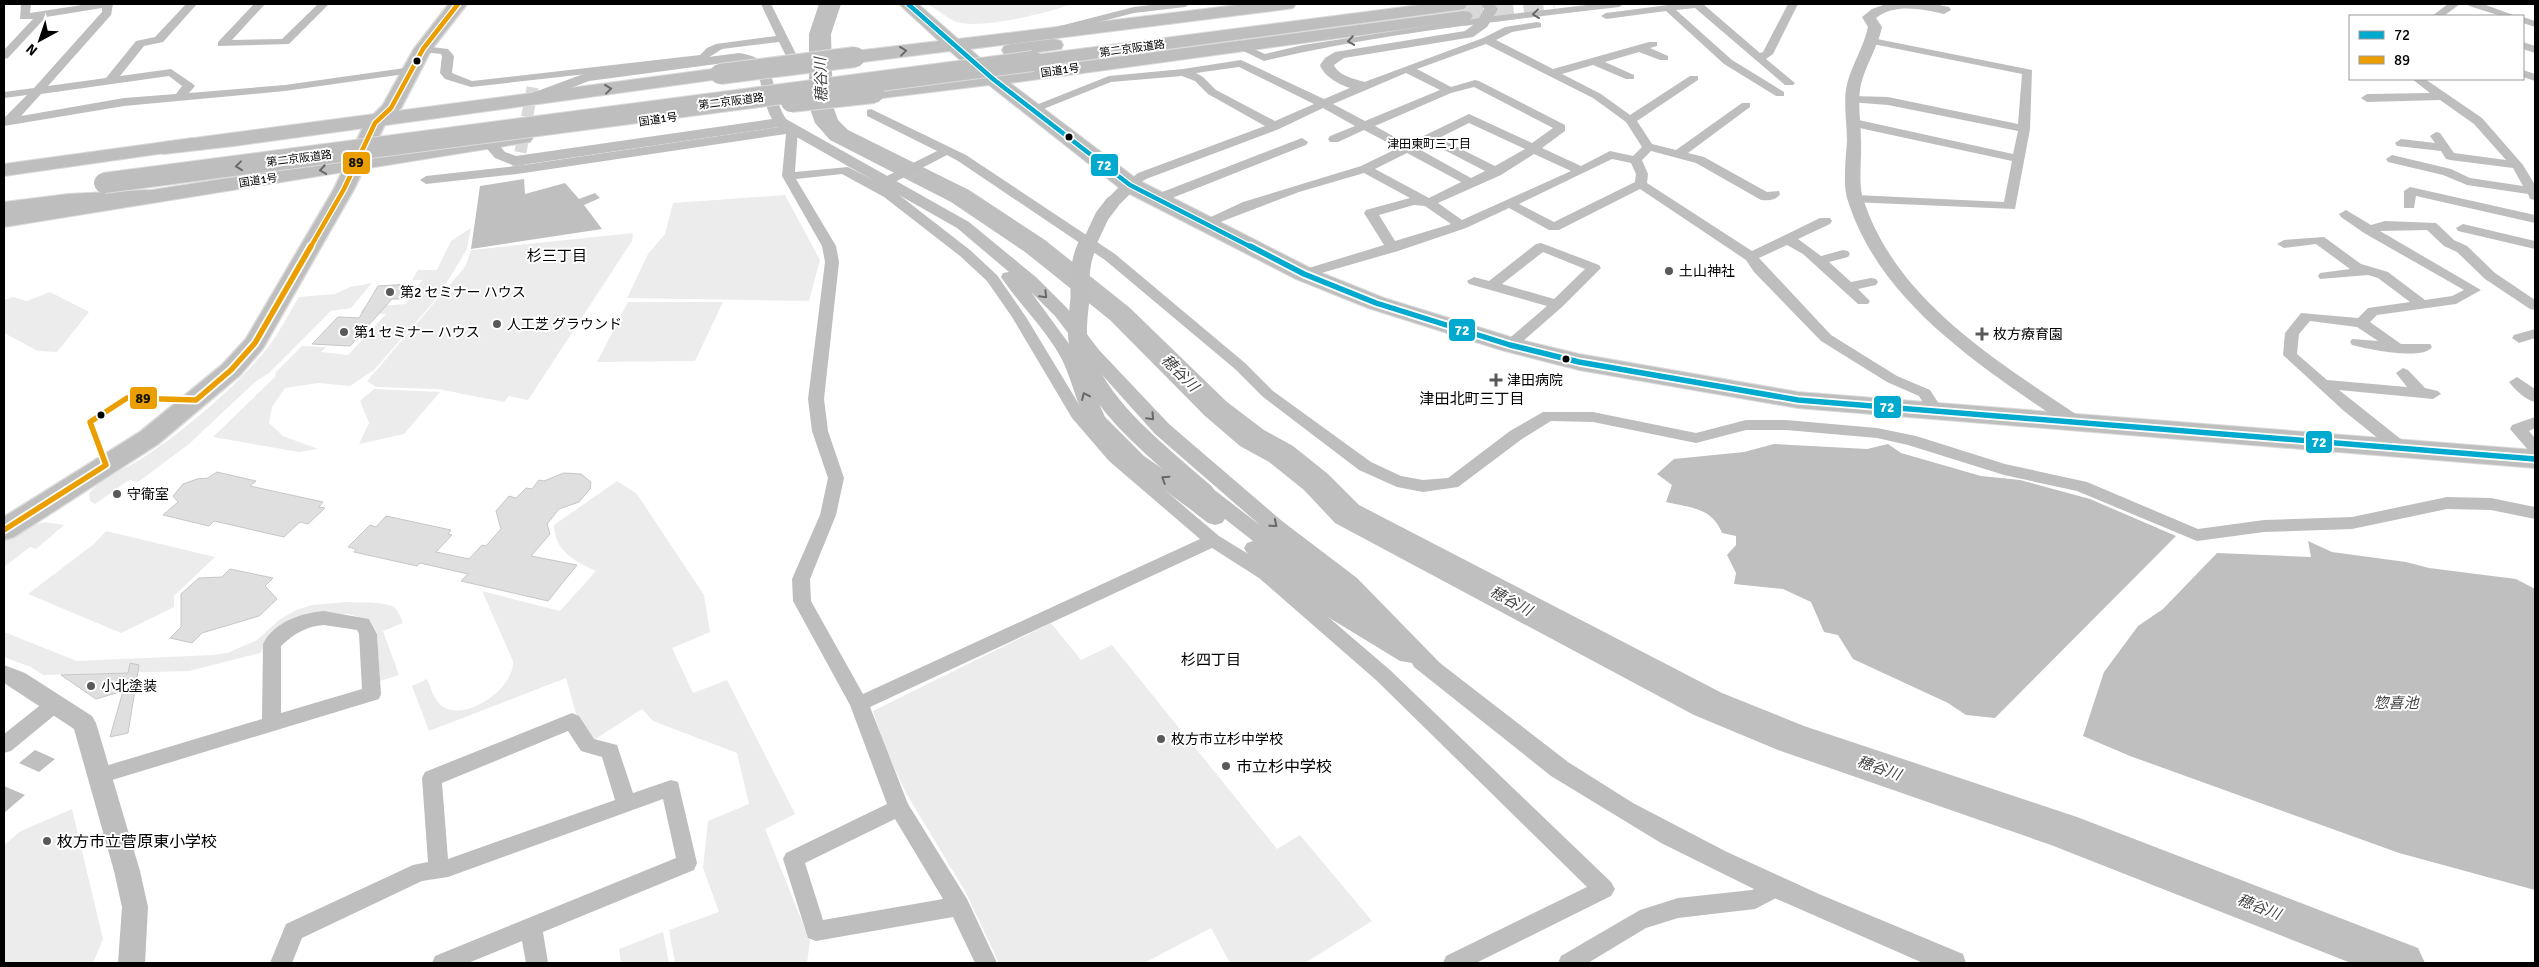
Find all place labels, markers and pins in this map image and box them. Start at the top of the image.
unlabelled marker [412,56,422,66]
unlabelled marker [1064,132,1074,142]
place label: 土山神社 [1679,263,1735,280]
marker: 土山神社 [1663,265,1675,277]
place label: 第2 セミナー ハウス [400,284,526,301]
marker: 第2 セミナー ハウス [384,286,396,298]
place label: 人工芝 グラウンド [507,316,622,333]
marker: 人工芝 グラウンド [491,318,503,330]
place label: 第1 セミナー ハウス [354,324,480,341]
marker: 第1 セミナー ハウス [338,326,350,338]
place label: 枚方療育園 [1993,326,2063,343]
marker: 枚方療育園 [1975,327,1989,341]
unlabelled marker [1561,354,1571,364]
place label: 津田病院 [1507,372,1563,389]
marker: 津田病院 [1489,373,1503,387]
unlabelled marker [96,410,106,420]
place label: 守衛室 [127,486,169,503]
marker: 守衛室 [111,488,123,500]
place label: 小北塗装 [101,678,157,695]
marker: 小北塗装 [85,680,97,692]
place label: 枚方市立杉中学校 [1171,731,1283,748]
marker: 枚方市立杉中学校 [1155,733,1167,745]
place label: 市立杉中学校 [1236,757,1332,777]
marker: 市立杉中学校 [1220,760,1232,772]
place label: 枚方市立菅原東小学校 [57,832,217,852]
marker: 枚方市立菅原東小学校 [41,835,53,847]

